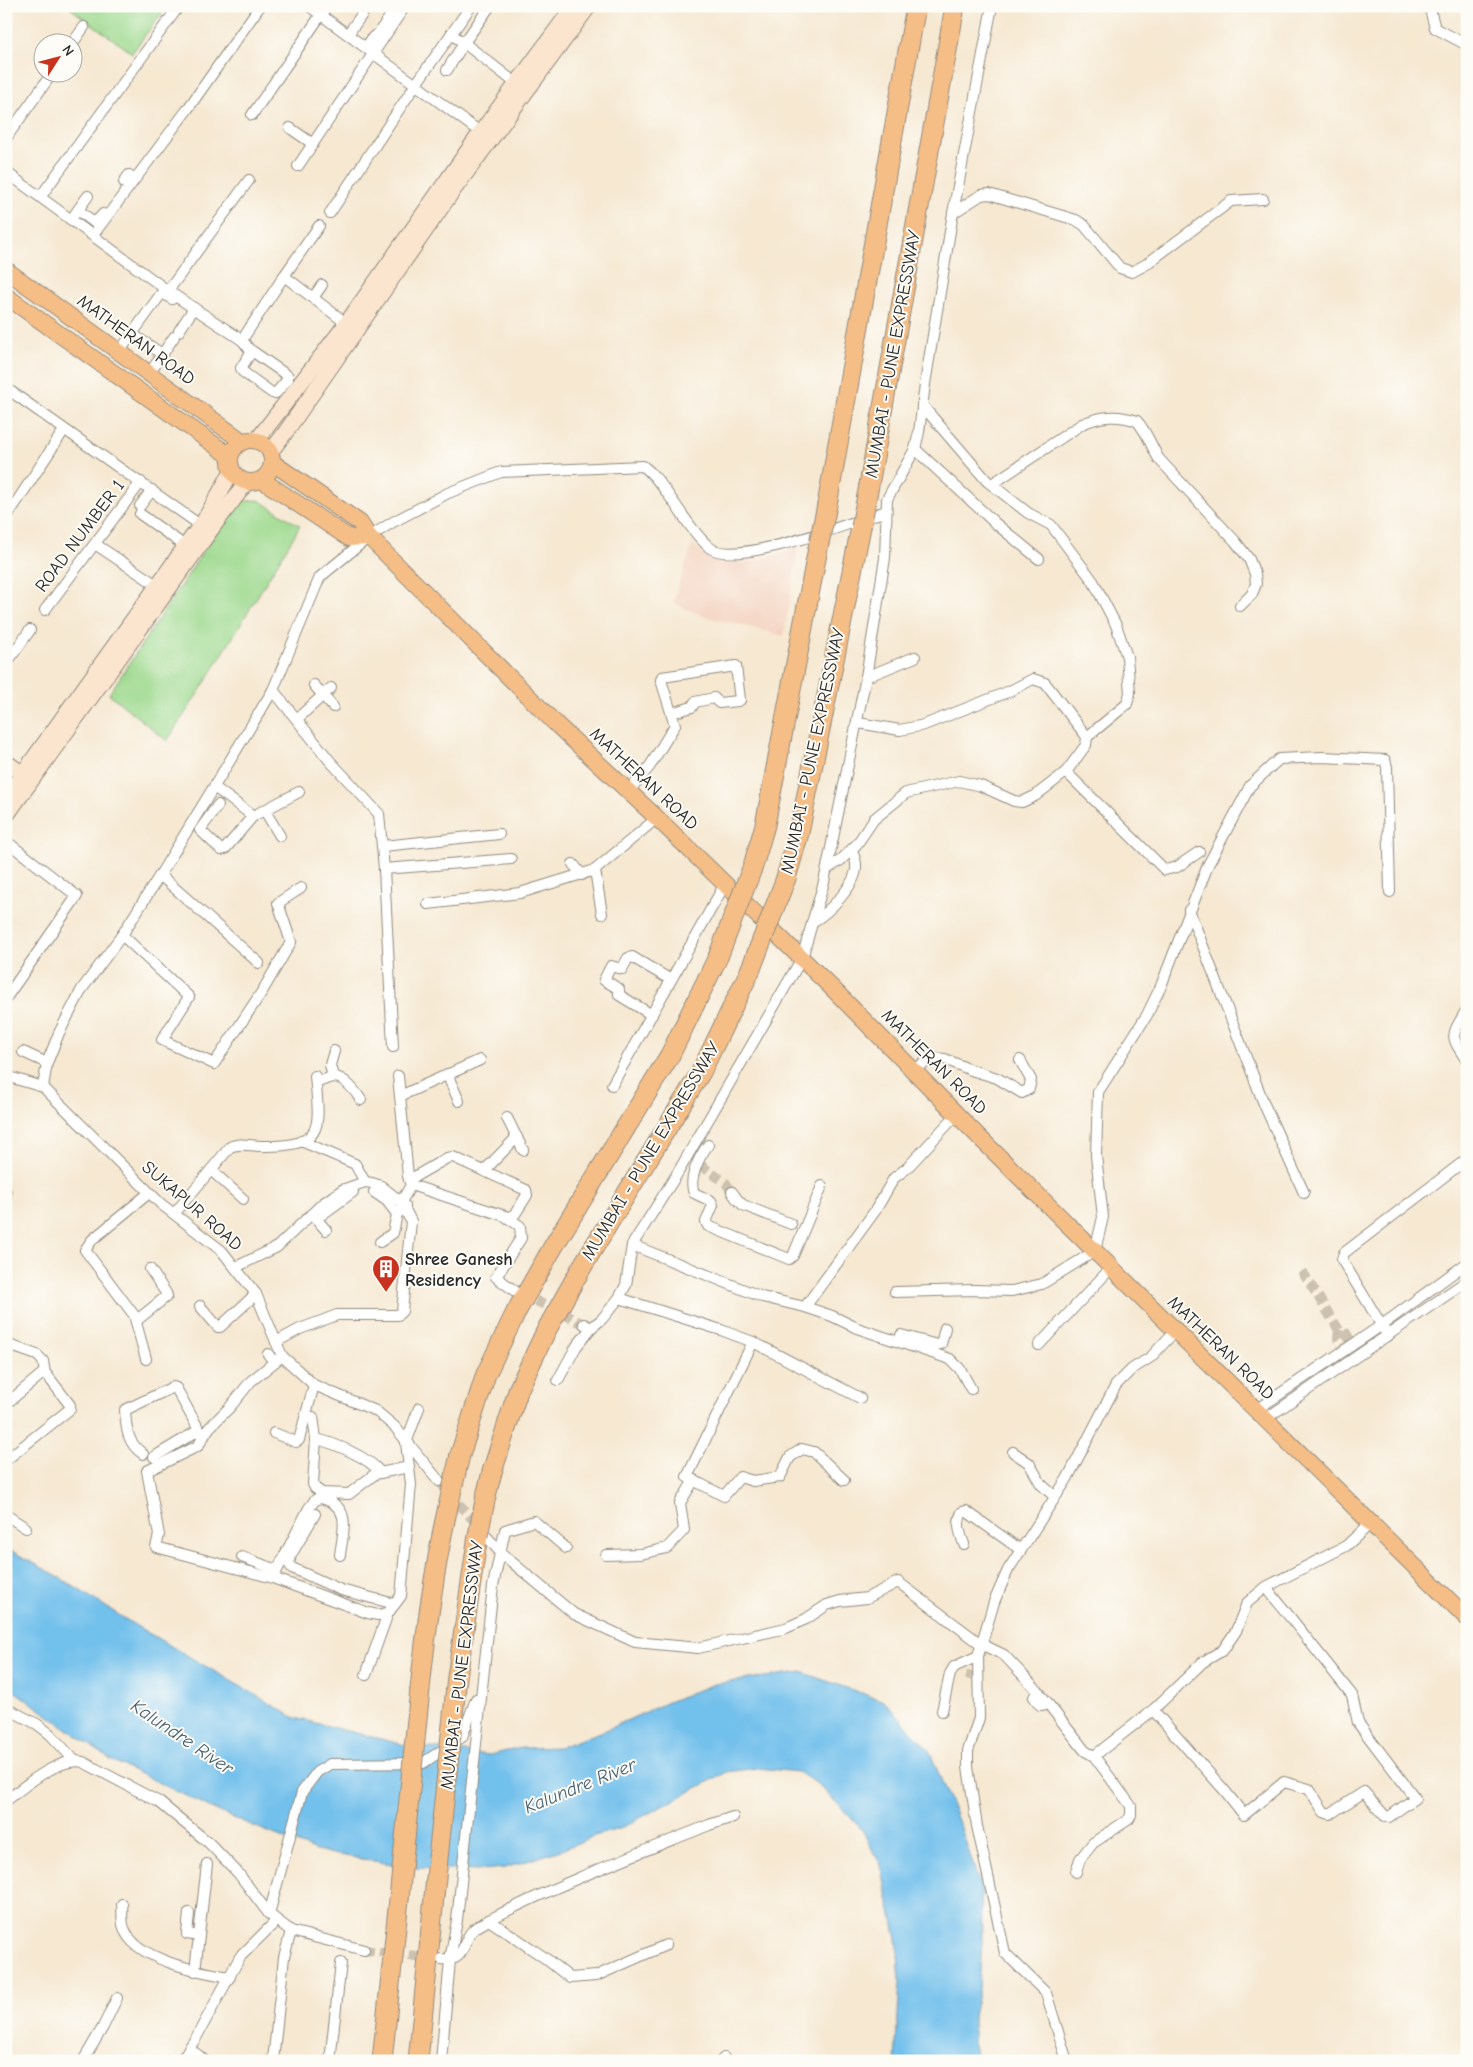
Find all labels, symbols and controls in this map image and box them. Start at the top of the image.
north arrow [32,32,82,82]
text: N [59,42,78,59]
street label: MUMBAI - PUNE EXPRESSWAY [861,228,925,480]
street label: MATHERAN ROAD [73,290,199,390]
street label: ROAD NUMBER 1 [31,476,129,596]
street label: MUMBAI - PUNE EXPRESSWAY [777,626,849,876]
street label: MATHERAN ROAD [585,723,703,835]
street label: MATHERAN ROAD [877,1005,991,1119]
street label: MUMBAI - PUNE EXPRESSWAY [577,1038,725,1264]
street label: SUKAPUR ROAD [137,1157,247,1255]
place label: Shree Ganesh Residency [405,1249,513,1291]
building icon: Shree Ganesh Residency [371,1254,401,1293]
street label: MATHERAN ROAD [1163,1292,1279,1404]
street label: MUMBAI - PUNE EXPRESSWAY [436,1539,488,1791]
water label: Kalundre River [127,1695,239,1780]
water label: Kalundre River [521,1753,640,1818]

